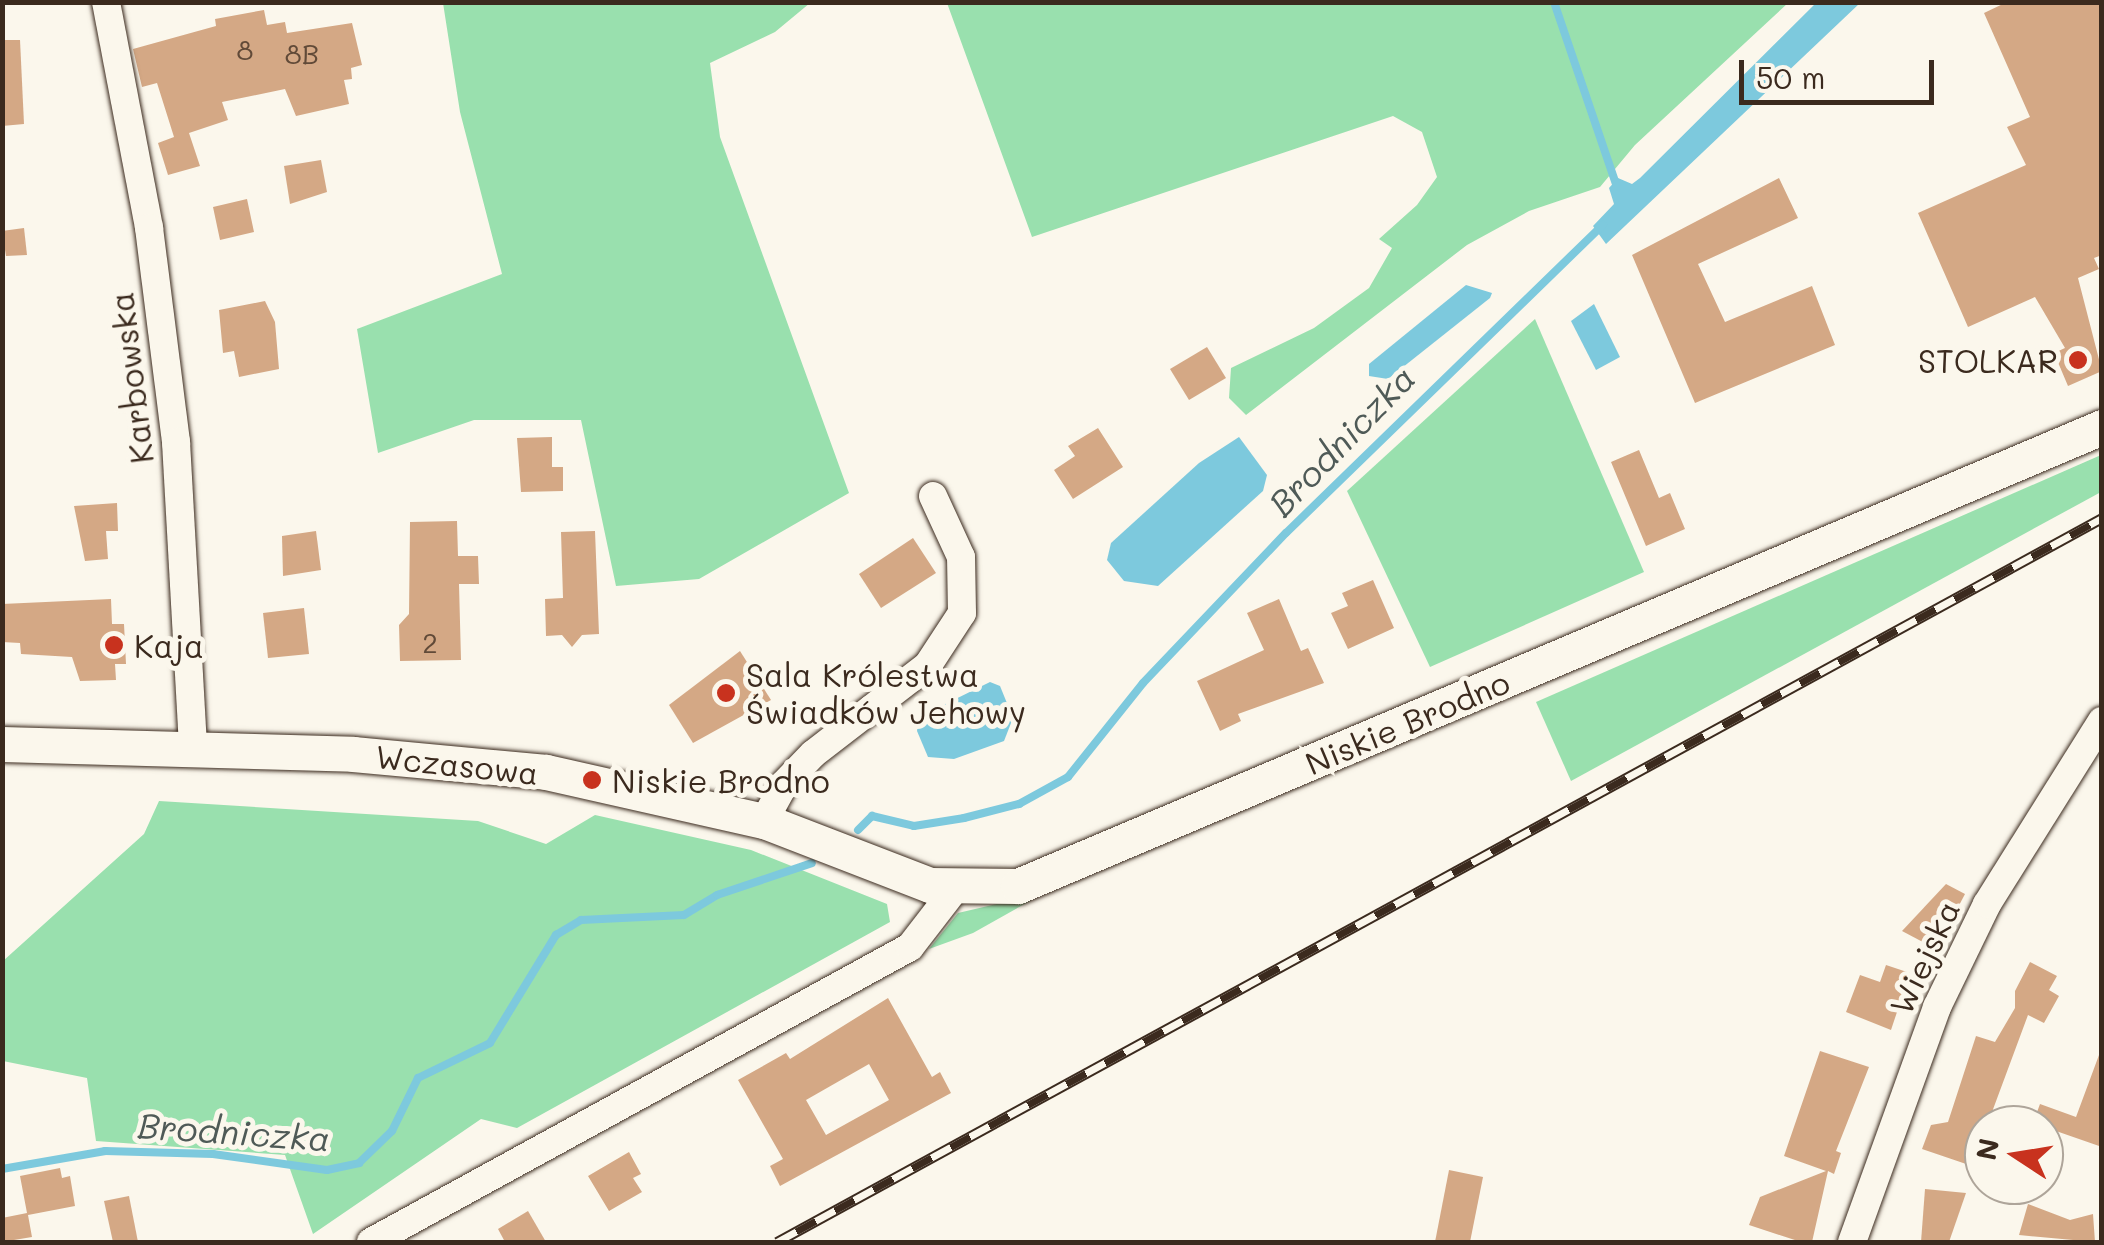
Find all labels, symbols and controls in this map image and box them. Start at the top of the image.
house number: 8 [237,32,253,66]
house number: 8B [285,36,319,70]
scale bar [1744,40,1939,102]
text: 50 m [1756,57,1826,97]
street label: Karbowska [101,290,161,466]
place label: STOLKAR [1918,341,2058,379]
marker: STOLKAR [2067,349,2089,371]
water label: Brodniczka [1259,356,1423,524]
house number: 2 [422,625,438,659]
place label: Kaja [134,626,204,664]
marker: Kaja [103,634,125,656]
place label: Sala Królestwa Świadków Jehowy [746,656,1026,731]
street label: Niskie Brodno [1299,662,1515,782]
marker: Sala Królestwa Świadków Jehowy [715,682,737,704]
street label: Wczasowa [373,736,541,792]
place label: Niskie Brodno [612,761,830,799]
marker: Niskie Brodno [581,769,603,791]
street label: Wiejska [1881,894,1967,1020]
water label: Brodniczka [136,1103,332,1159]
north arrow [1964,1105,2064,1205]
text: N [1967,1135,2006,1163]

